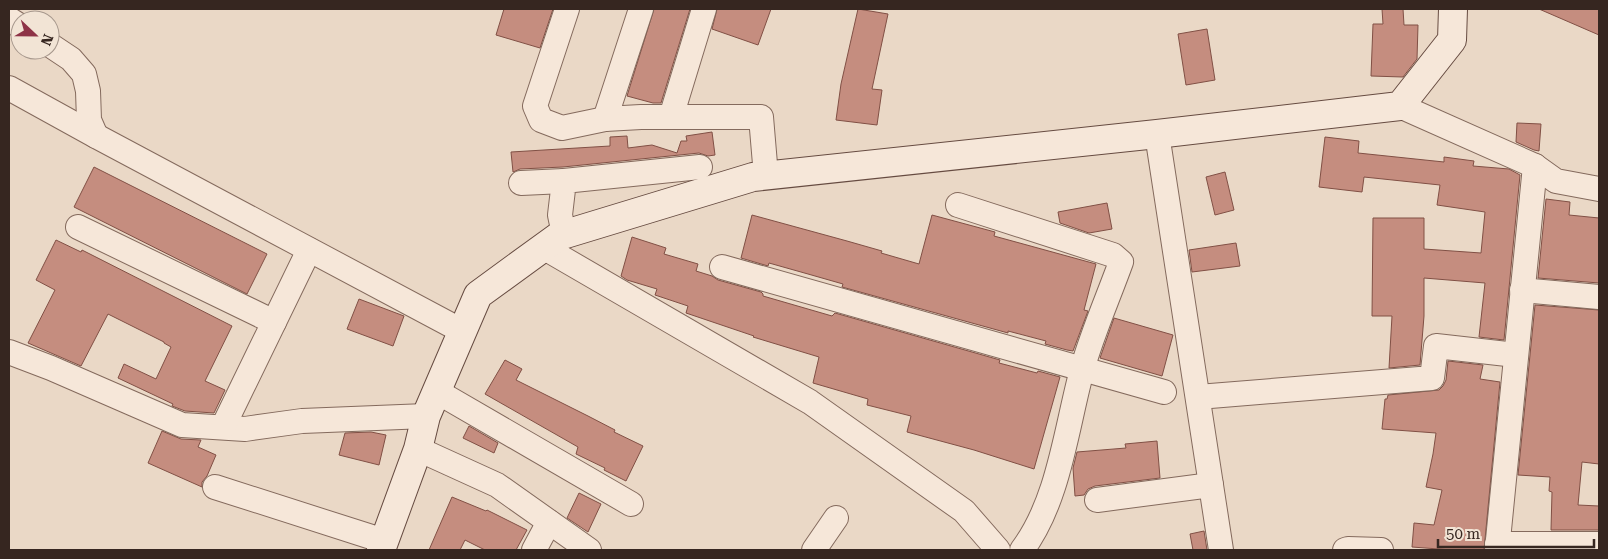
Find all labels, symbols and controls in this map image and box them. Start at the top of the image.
north arrow [10,10,60,60]
text: N [38,32,56,48]
scale bar [1438,516,1594,548]
text: 50 m [1446,525,1481,543]

